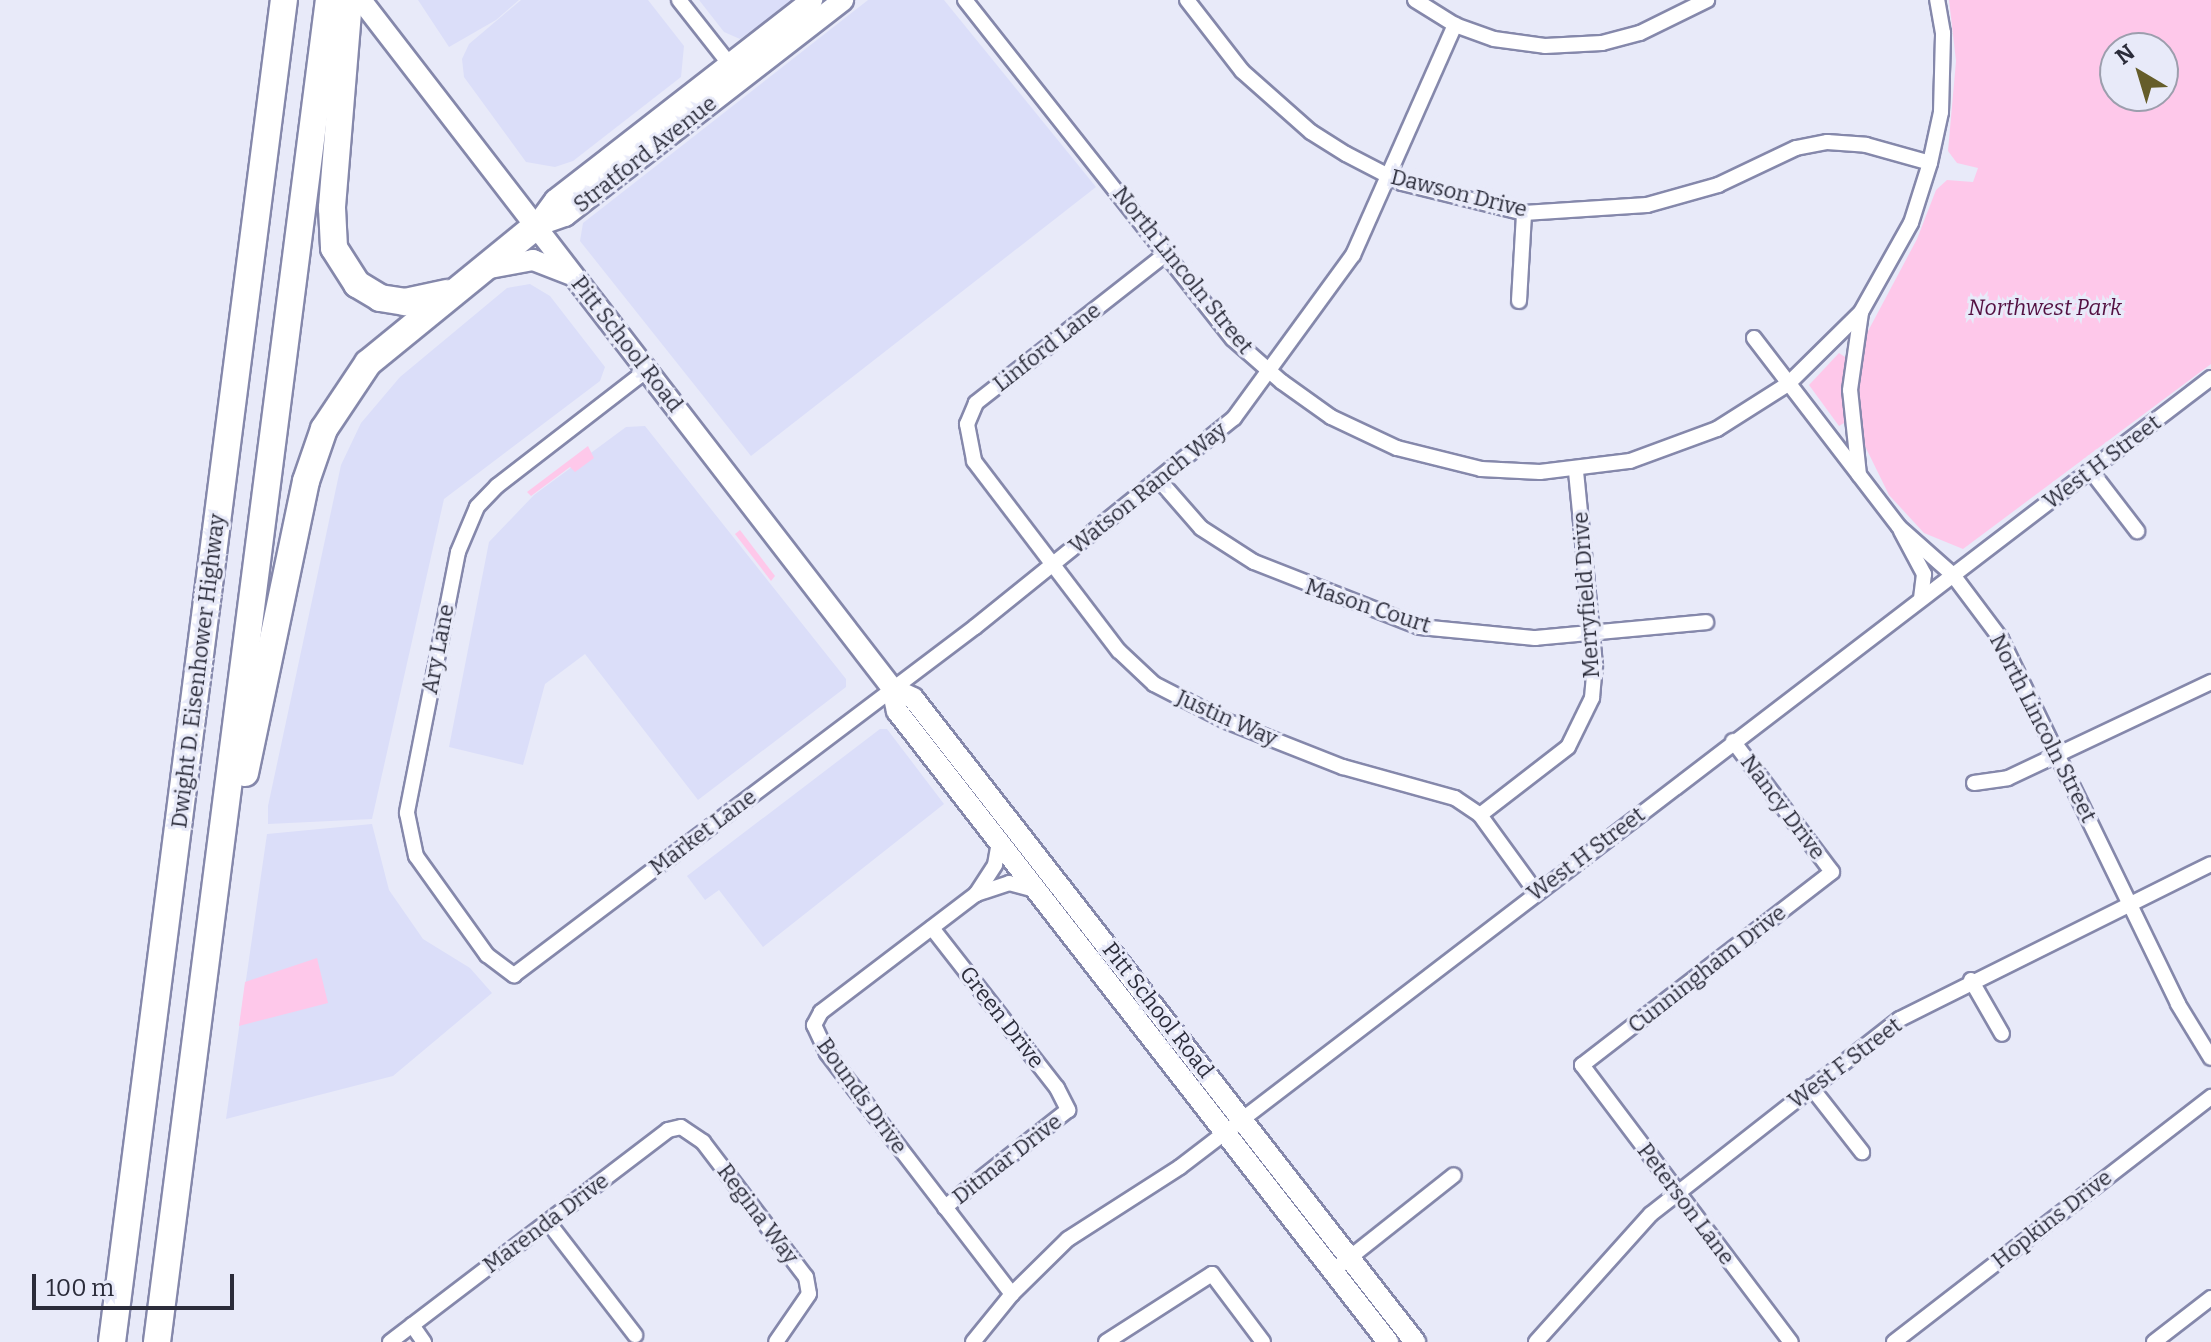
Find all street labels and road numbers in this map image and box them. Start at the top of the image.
street label: Stratford Avenue [568,90,722,218]
street label: Dawson Drive [1388,163,1530,223]
street label: North Lincoln Street [1107,181,1259,359]
street label: Pitt School Road [566,271,688,417]
street label: Linford Lane [988,297,1106,397]
street label: West H Street [2038,409,2166,515]
street label: Watson Ranch Way [1064,416,1232,560]
street label: Merryfield Drive [1567,511,1605,679]
street label: Dwight D. Eisenhower Highway [166,512,230,830]
street label: Mason Court [1302,573,1434,639]
street label: Ary Lane [416,602,460,696]
street label: North Lincoln Street [1984,629,2102,827]
street label: Justin Way [1172,684,1282,752]
street label: Nancy Drive [1735,749,1831,865]
street label: Market Lane [645,783,761,881]
street label: West H Street [1522,801,1650,907]
street label: Cunningham Drive [1623,899,1791,1039]
street label: Pitt School Road [1097,937,1219,1083]
street label: Green Drive [954,961,1050,1073]
street label: West F Street [1783,1012,1907,1114]
street label: Bounds Drive [811,1033,913,1159]
street label: Ditmar Drive [947,1108,1067,1210]
street label: Peterson Lane [1632,1138,1740,1270]
street label: Regina Way [712,1159,804,1269]
street label: Hopkins Drive [1987,1164,2117,1274]
street label: Marenda Drive [478,1167,614,1279]

